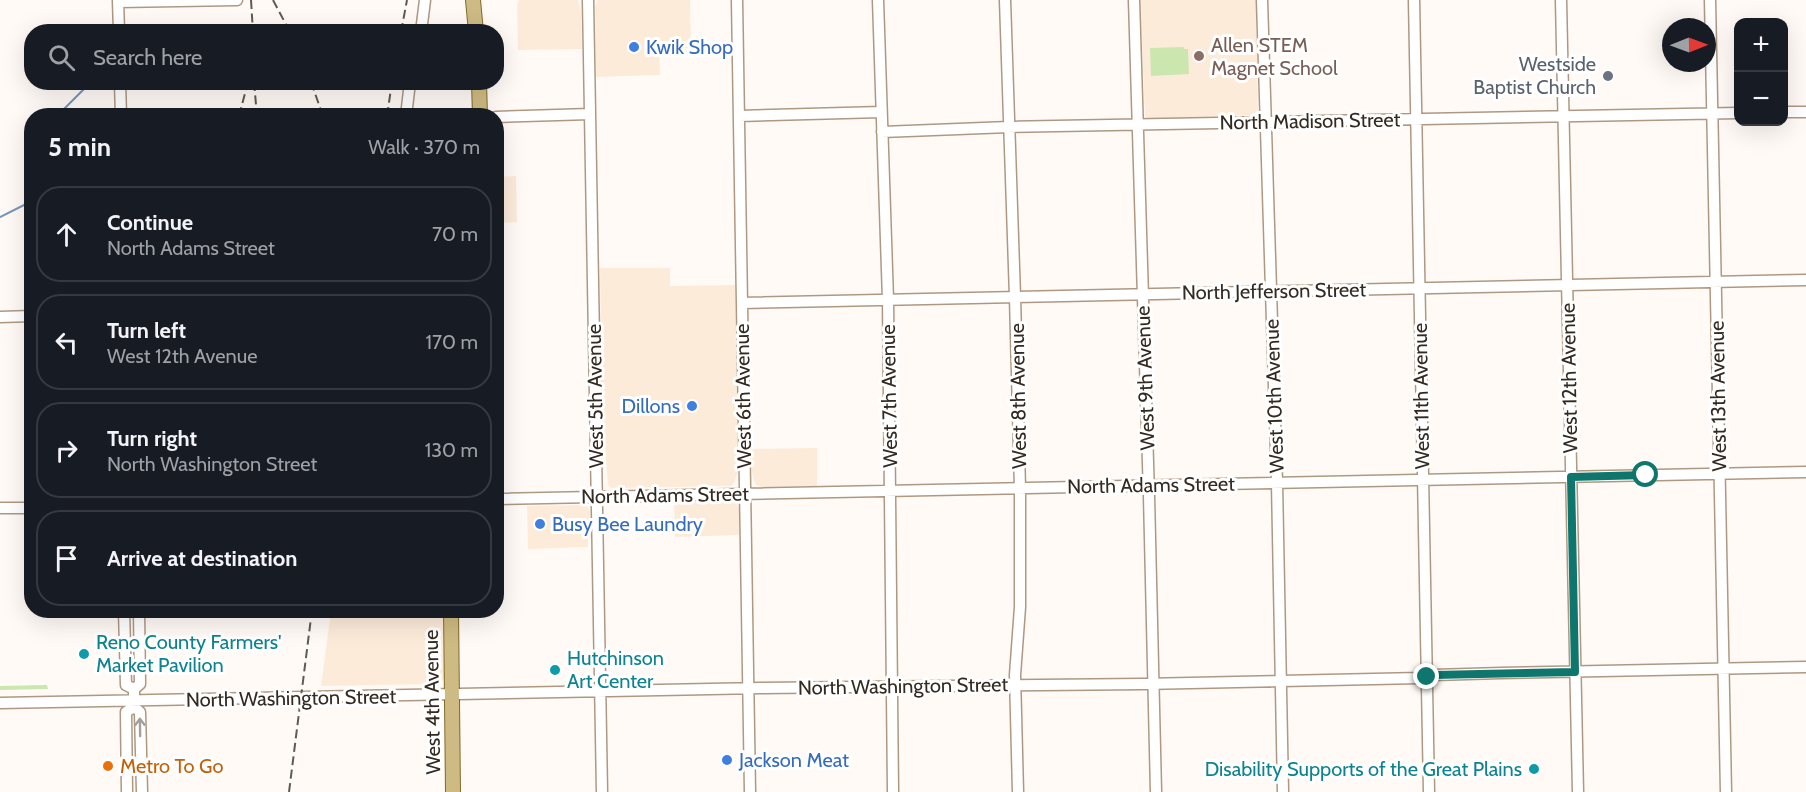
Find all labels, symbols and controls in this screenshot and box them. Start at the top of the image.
north arrow [1662,18,1716,72]
map controls [1734,18,1788,126]
button: + [1734,18,1788,72]
search box [24,24,504,90]
place label: Allen STEM Magnet School [1211,33,1338,80]
place label: Kwik Shop [646,35,733,59]
marker: Kwik Shop [627,40,641,54]
icon: search [45,41,78,74]
text: Search here [93,44,202,71]
marker: Allen STEM Magnet School [1192,49,1206,63]
place label: Westside Baptist Church [1473,52,1596,99]
marker: Westside Baptist Church [1601,69,1615,83]
button: − [1734,72,1788,126]
street label: North Madison Street [1219,107,1401,135]
text: 5 min [48,131,111,163]
text: Walk · 370 m [368,135,480,159]
text: Continue [107,209,193,236]
icon: ahead [50,218,83,251]
text: 70 m [432,222,478,246]
text: North Adams Street [107,236,275,260]
street label: North Jefferson Street [1182,277,1367,305]
street label: West 12th Avenue [1556,303,1582,453]
street label: West 9th Avenue [1130,305,1160,451]
text: Turn left [107,317,186,344]
street label: West 10th Avenue [1259,319,1289,473]
street label: West 13th Avenue [1705,320,1731,472]
street label: West 6th Avenue [730,323,756,469]
street label: West 8th Avenue [1005,323,1031,469]
street label: West 11th Avenue [1408,323,1434,469]
street label: West 5th Avenue [582,324,608,468]
street label: West 7th Avenue [876,324,902,468]
icon: left [50,326,83,359]
text: 170 m [426,330,478,354]
text: West 12th Avenue [107,344,257,368]
place label: Dillons [622,394,680,418]
marker: Dillons [685,399,699,413]
text: Turn right [107,425,197,452]
icon: right [50,434,83,467]
text: 130 m [425,438,478,462]
text: North Washington Street [107,452,317,476]
route start [1632,461,1658,487]
street label: North Adams Street [1067,472,1235,498]
street label: North Adams Street [581,482,749,508]
place label: Busy Bee Laundry [552,512,703,536]
marker: Busy Bee Laundry [533,517,547,531]
icon: arrive [50,542,83,575]
text: Arrive at destination [107,545,297,572]
street label: West 4th Avenue [419,629,445,775]
place label: Reno County Farmers' Market Pavilion [96,630,282,677]
place label: Hutchinson Art Center [567,646,664,693]
marker: Reno County Farmers' Market Pavilion [77,647,91,661]
marker: Hutchinson Art Center [548,663,562,677]
route end [1413,663,1439,689]
street label: North Washington Street [798,672,1009,700]
street label: North Washington Street [186,684,397,712]
one-way arrow [135,717,146,737]
place label: Jackson Meat [738,748,849,772]
marker: Jackson Meat [720,753,734,767]
place label: Metro To Go [120,754,223,778]
place label: Disability Supports of the Great Plains [1205,757,1522,781]
marker: Metro To Go [101,759,115,773]
marker: Disability Supports of the Great Plains [1527,762,1541,776]

